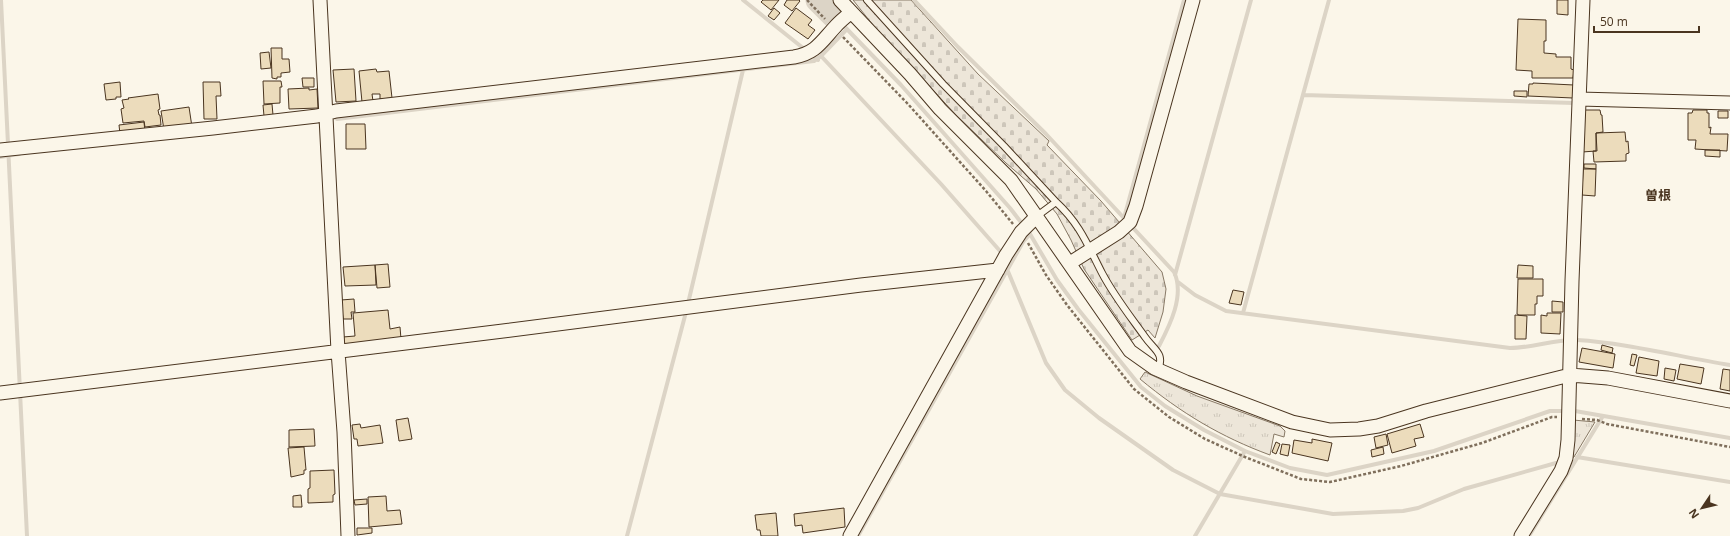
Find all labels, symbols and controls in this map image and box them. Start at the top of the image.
scale bar [1594,8,1699,34]
text: 50 m [1600,13,1628,30]
district label: 曽根 [1645,186,1671,204]
north arrow [1682,488,1722,528]
text: N [1685,506,1702,522]

